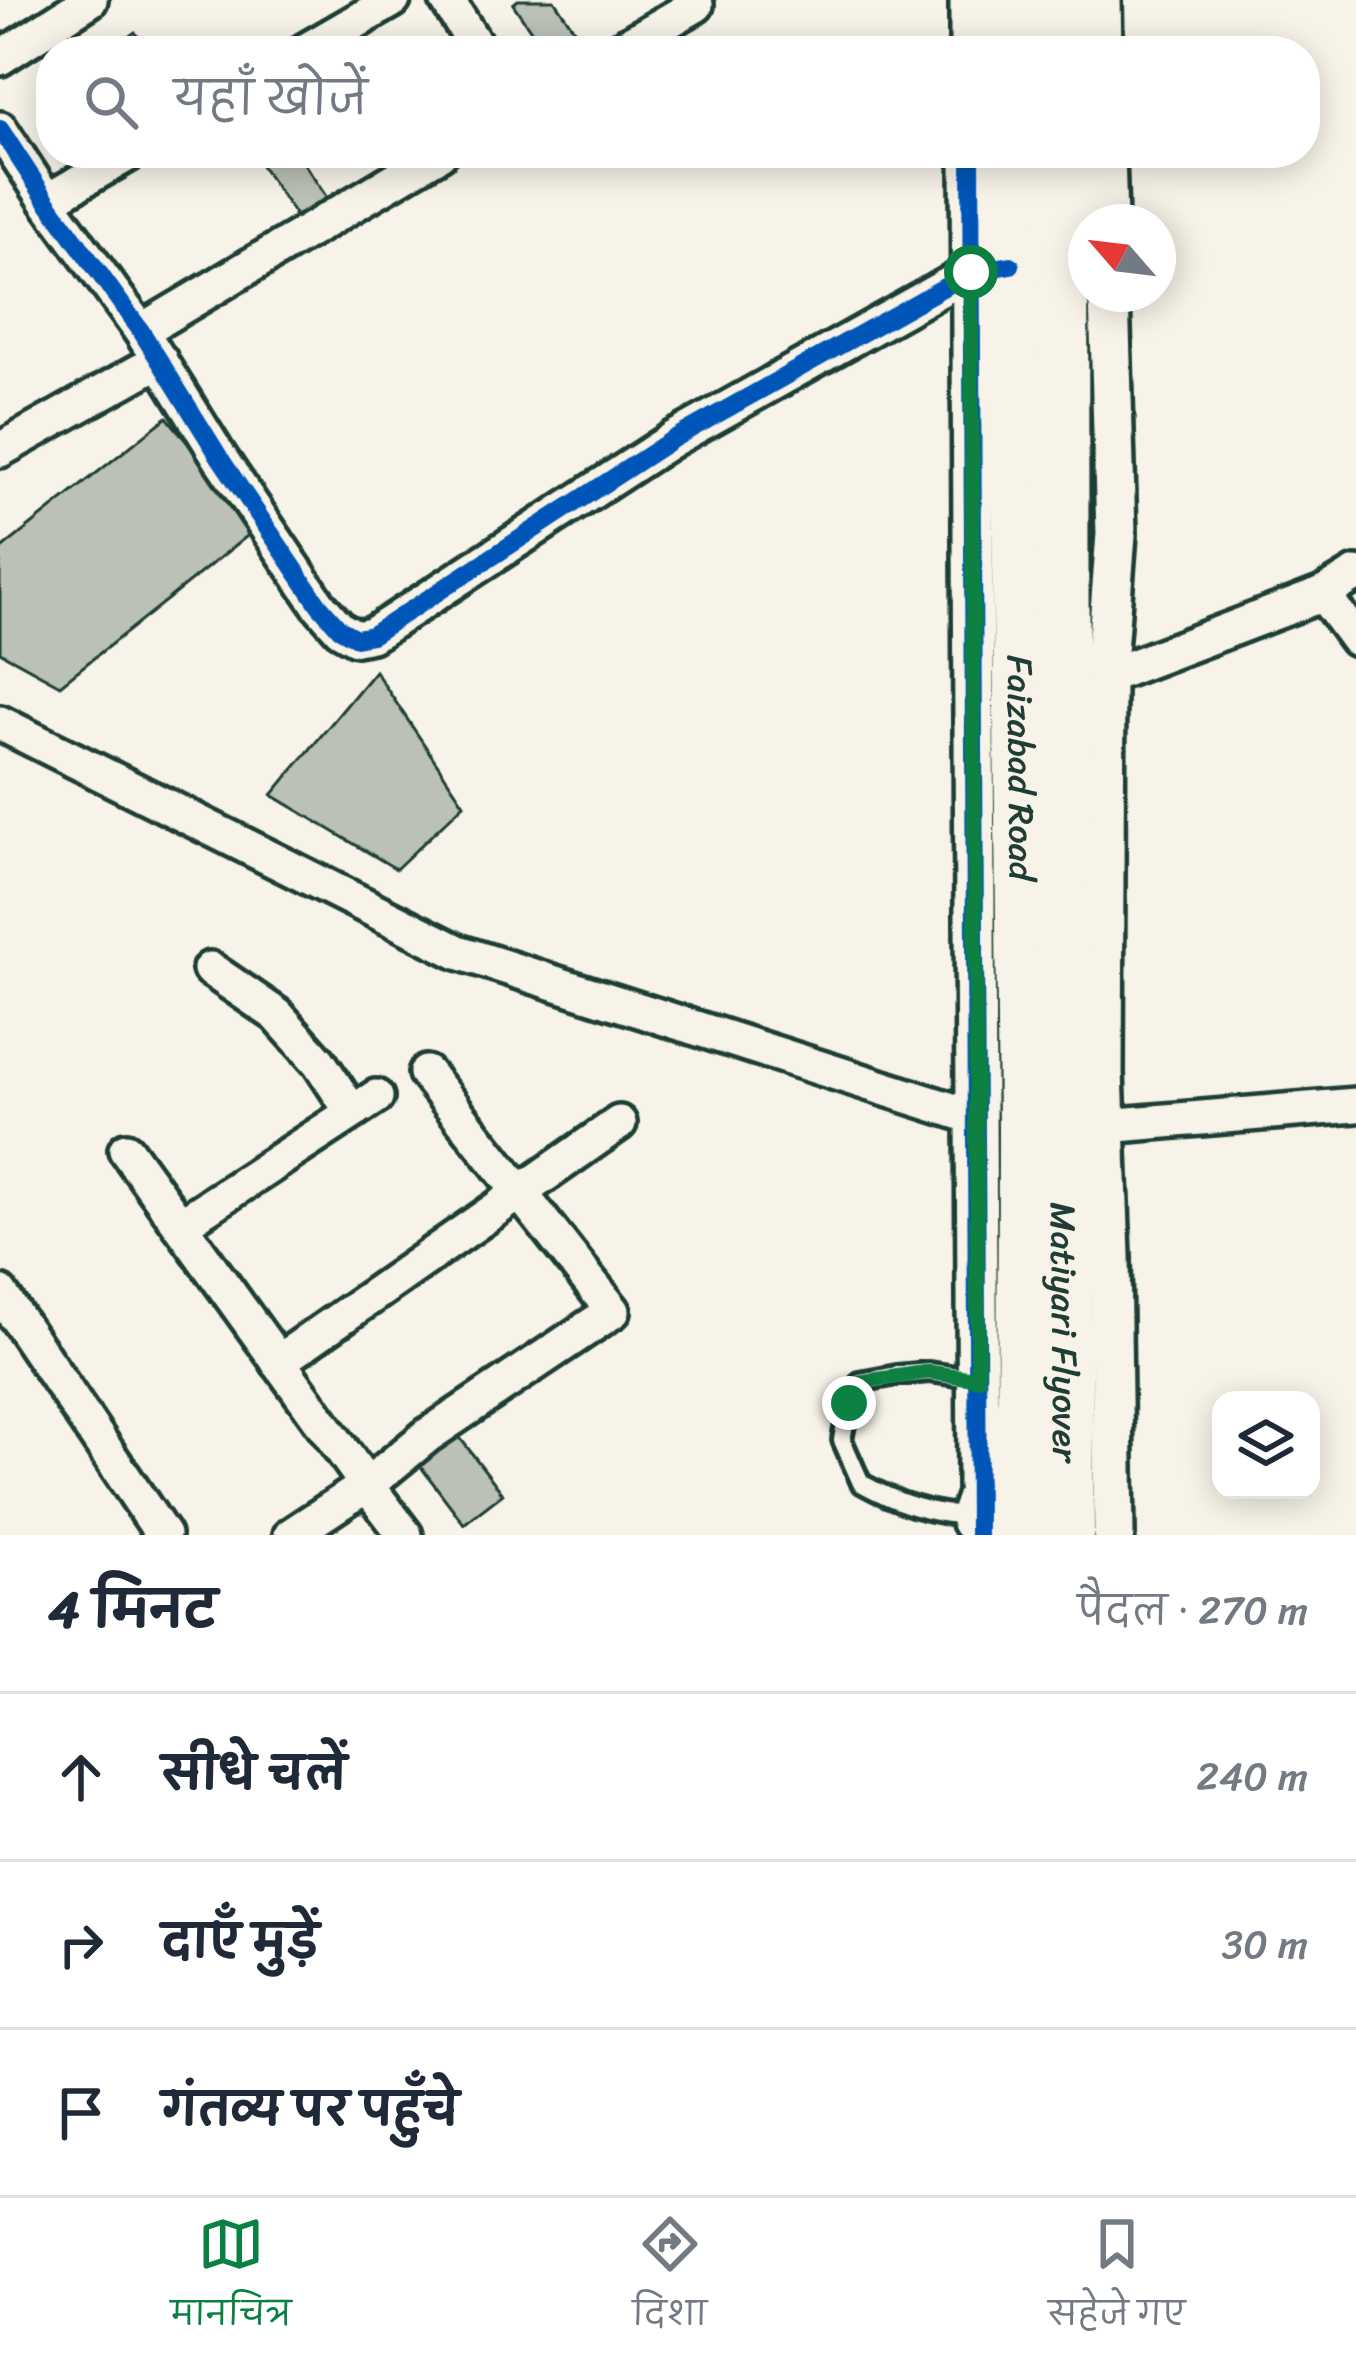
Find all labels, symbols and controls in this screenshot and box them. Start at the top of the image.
search box [36,36,1320,168]
text: यहाँ खोजें [174,59,368,139]
icon: search [78,69,144,135]
north arrow [1068,204,1176,312]
route start [944,245,998,299]
street label: Faizabad Road [987,655,1054,884]
street label: Matiyari Flyover [1031,1202,1097,1464]
route end [822,1376,876,1430]
map controls [1212,1391,1320,1499]
button: layers [1212,1391,1320,1499]
text: 4 मिनट [48,1565,217,1655]
text: पैदल · 270 m [1078,1576,1308,1645]
text: सीधे चलें [162,1734,346,1814]
text: 240 m [1196,1742,1308,1811]
icon: ahead [48,1744,114,1810]
text: दाएँ मुड़ें [162,1902,319,1982]
text: 30 m [1222,1910,1308,1979]
icon: right [48,1912,114,1978]
text: गंतव्य पर पहुँचे [162,2070,459,2150]
icon: arrive [48,2080,114,2146]
tab: मानचित्र [170,2211,292,2350]
tab: दिशा [633,2211,707,2350]
tab: सहेजे गए [1048,2211,1186,2350]

